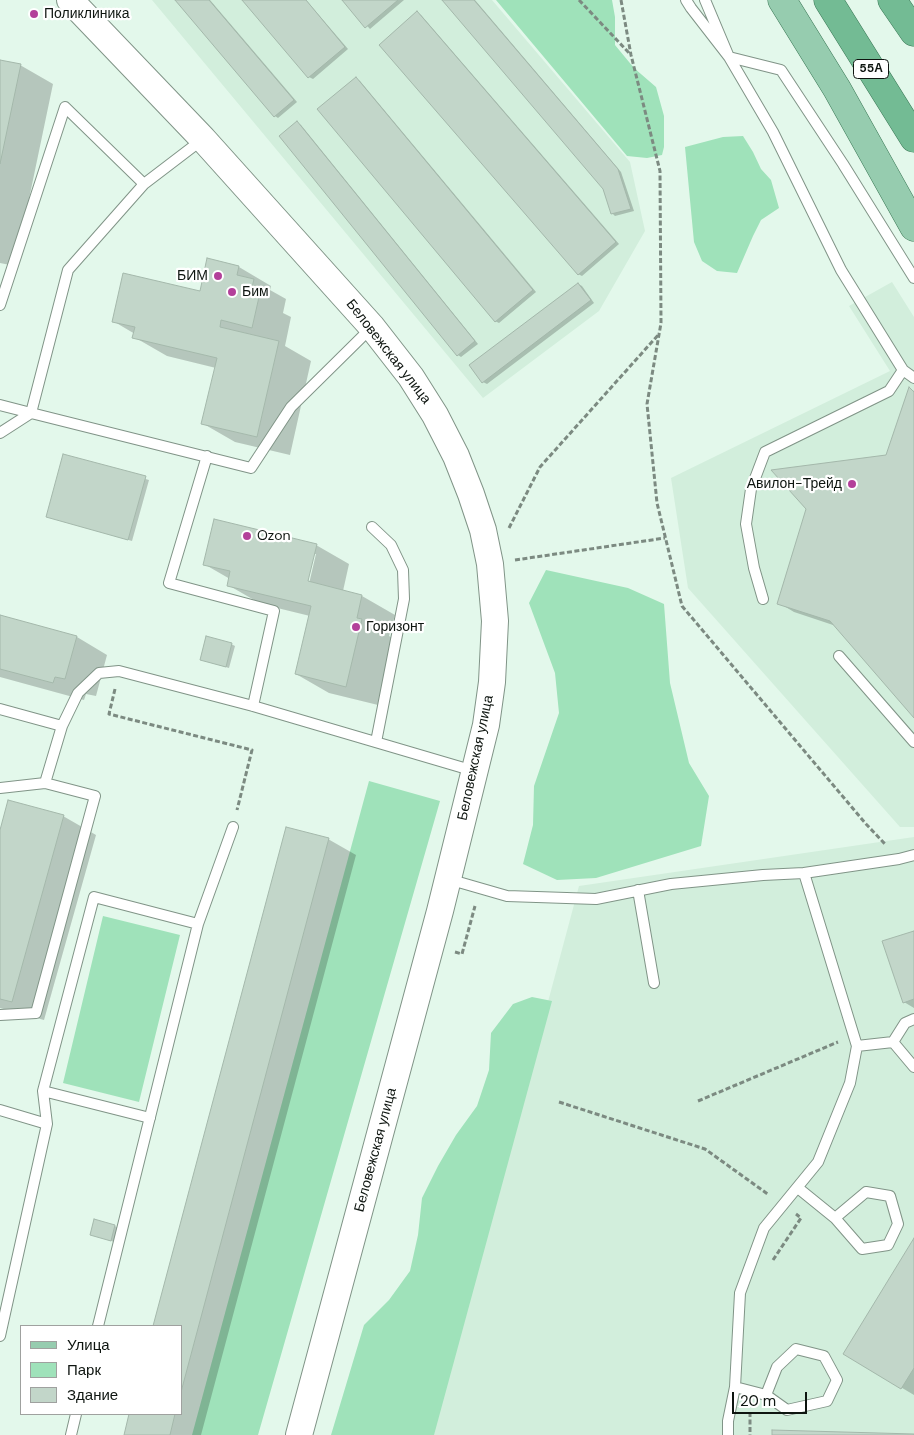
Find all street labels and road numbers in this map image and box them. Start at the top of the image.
road number: 55А [854,60,888,78]
street label: Беловежская улица [342,296,434,408]
street label: Беловежская улица [454,694,498,822]
street label: Беловежская улица [351,1086,401,1214]

